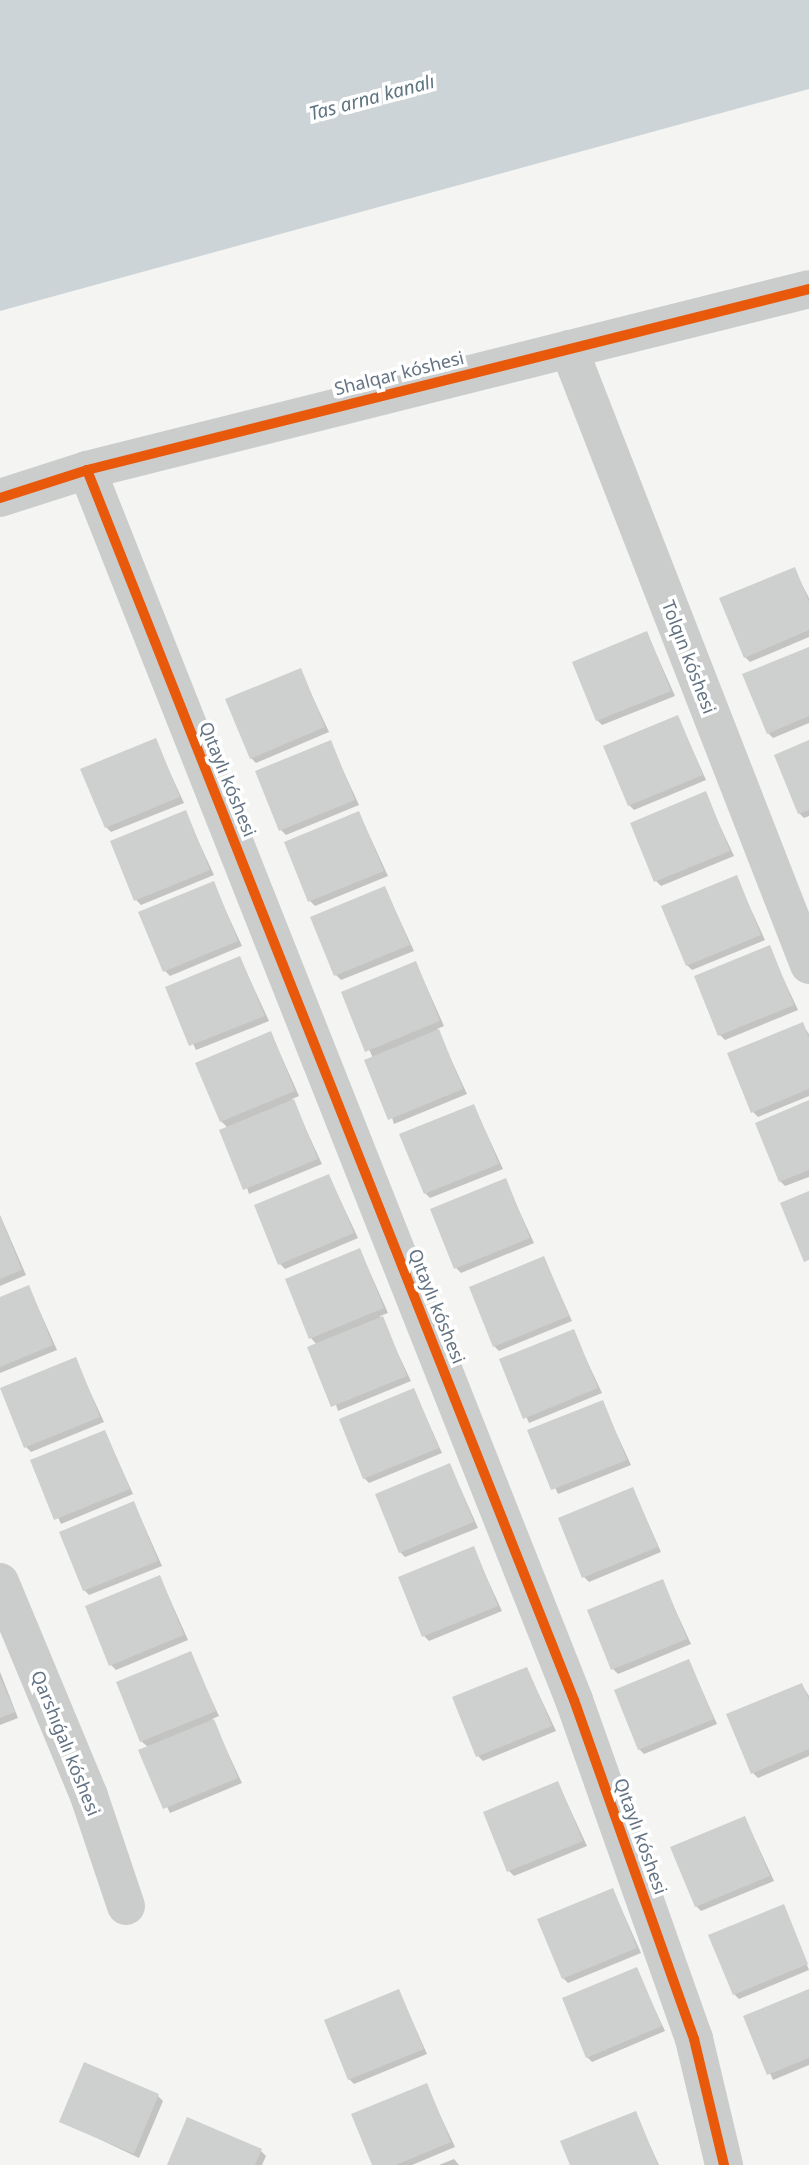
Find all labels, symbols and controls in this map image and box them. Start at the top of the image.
water label: Tas arna kanalı [307,70,437,126]
street label: Shalqar kóshesi [332,346,466,400]
street label: Tolqın kóshesi [658,597,720,717]
street label: Qıtaylı kóshesi [195,718,261,840]
street label: Qıtaylı kóshesi [404,1245,470,1367]
street label: Qarshıǵalı kóshesi [27,1667,105,1819]
street label: Qıtaylı kóshesi [610,1775,672,1897]

